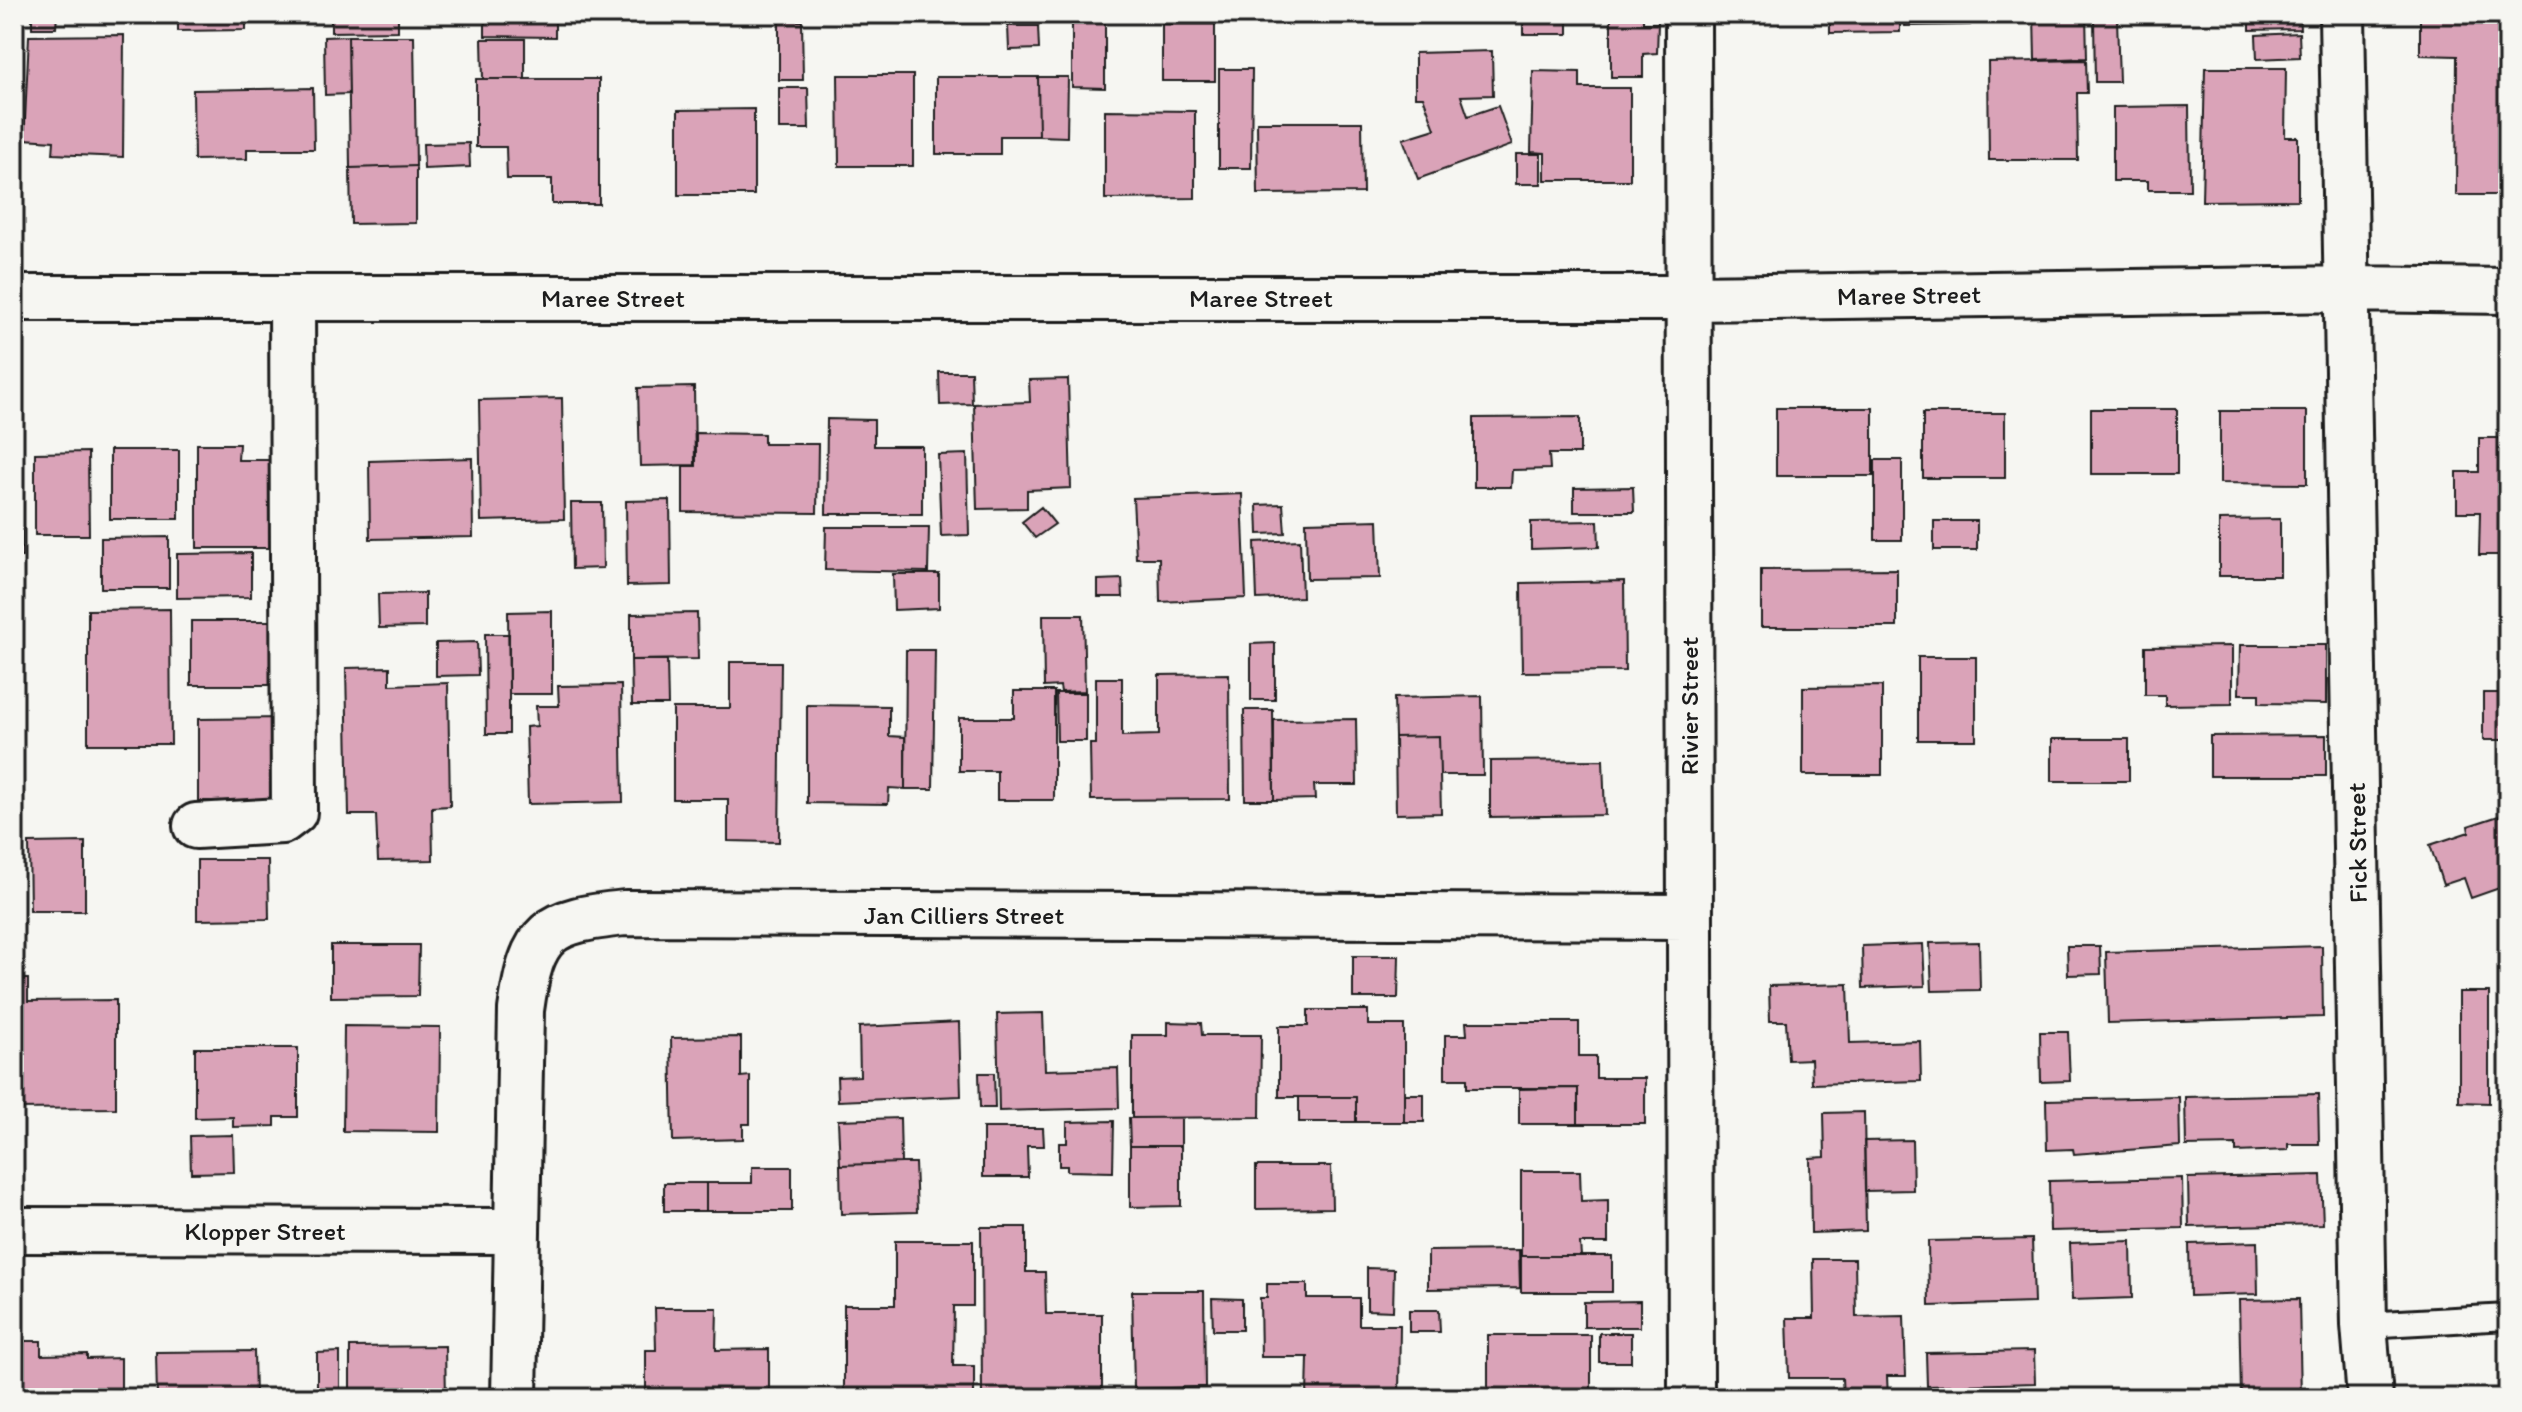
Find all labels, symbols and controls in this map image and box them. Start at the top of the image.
street label: Maree Street [1837,278,1982,312]
street label: Maree Street [541,282,685,314]
street label: Maree Street [1189,282,1333,314]
street label: Rivier Street [1673,637,1705,775]
street label: Fick Street [2340,782,2374,904]
street label: Jan Cilliers Street [864,899,1064,931]
street label: Klopper Street [184,1215,346,1247]

